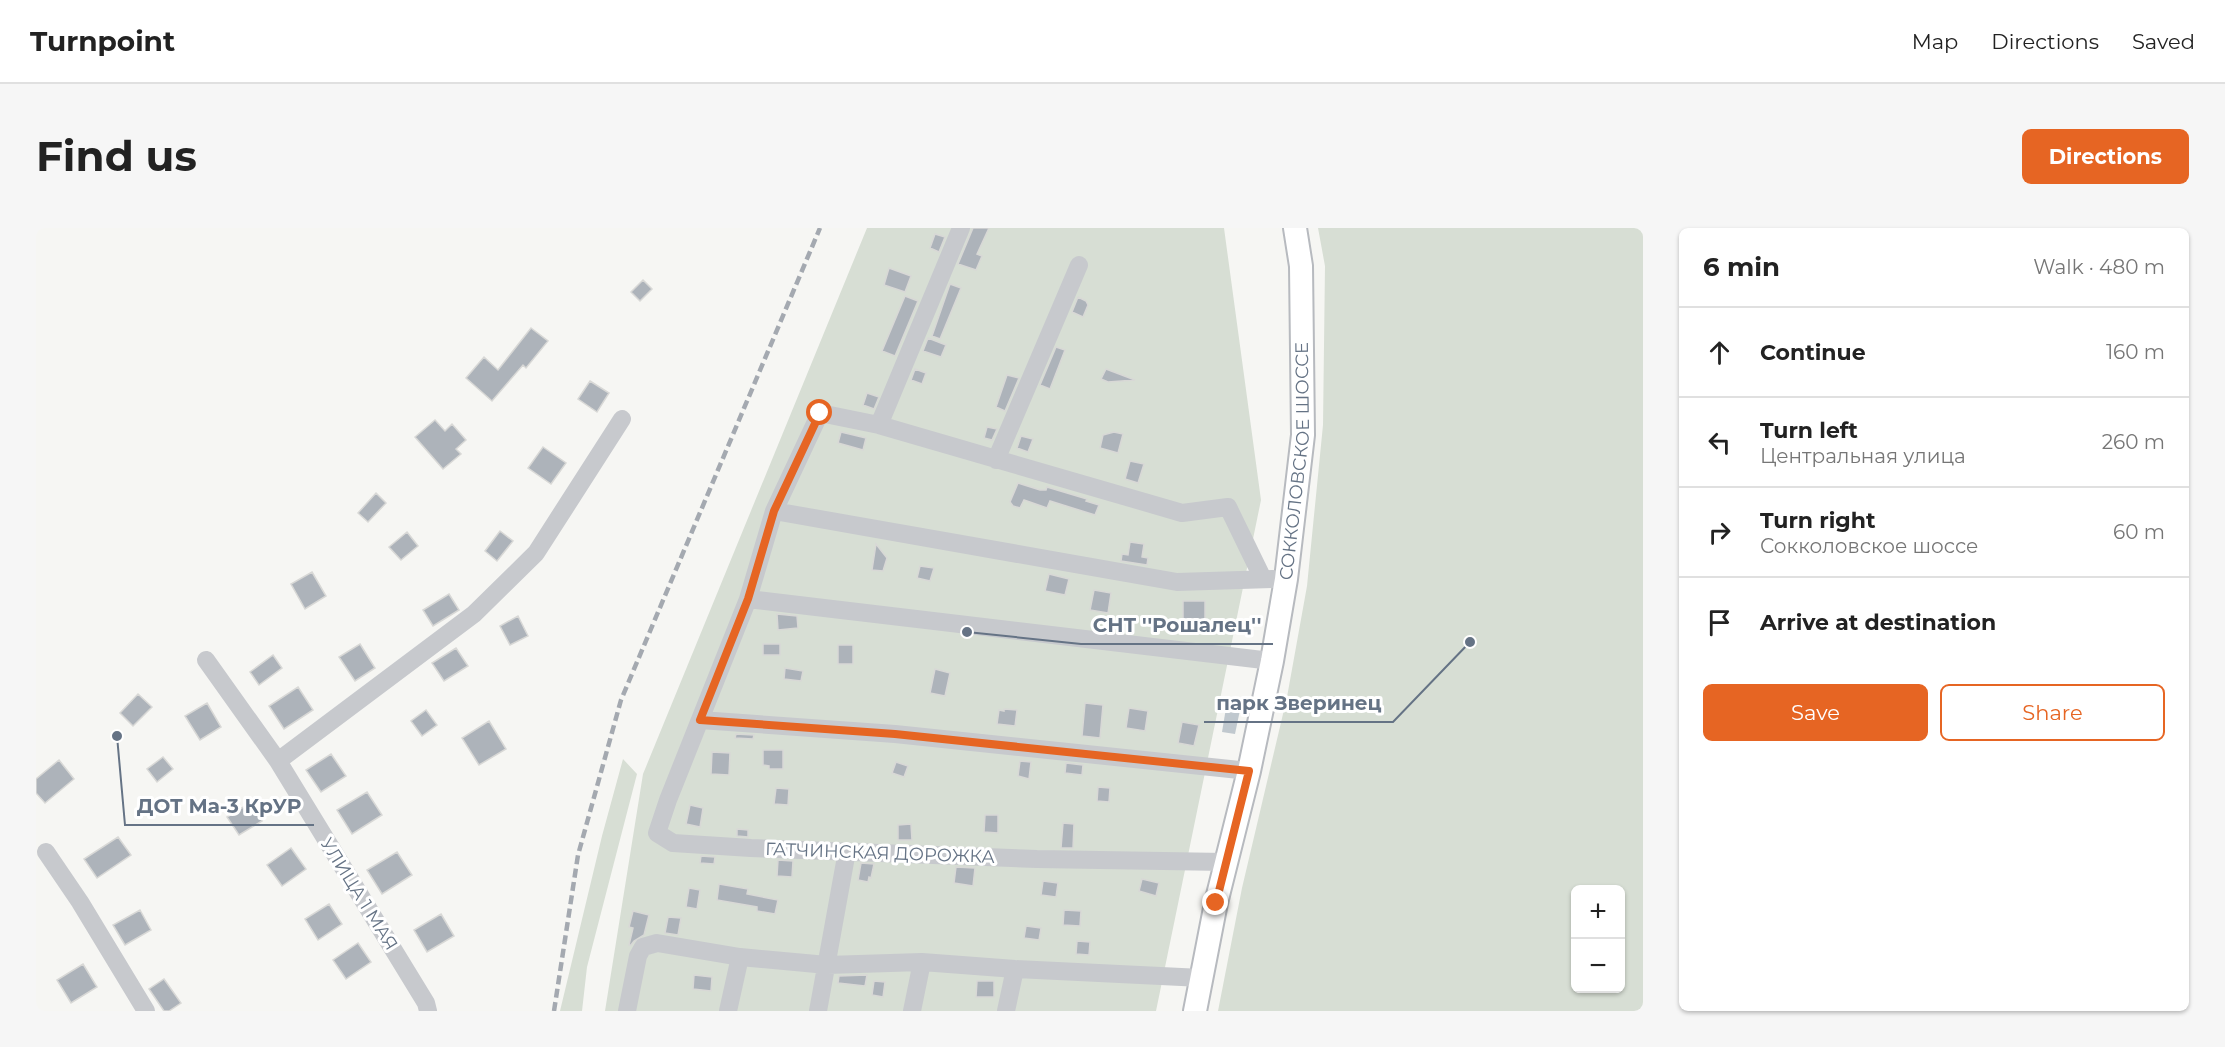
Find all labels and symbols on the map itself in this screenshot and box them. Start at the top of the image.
street label: СОККОЛОВСКОЕ ШОССЕ [1275,342,1314,581]
route start [806,399,832,425]
callout: СНТ ''Рошалец'' [1081,606,1273,644]
text: СНТ ''Рошалец'' [1093,613,1261,637]
callout: парк Зверинец [1204,684,1393,722]
text: парк Зверинец [1216,691,1382,715]
callout: ДОТ Ма-3 КрУР [125,787,314,825]
text: ДОТ Ма-3 КрУР [137,794,301,818]
street label: УЛИЦА 1 МАЯ [316,834,402,954]
street label: ГАТЧИНСКАЯ ДОРОЖКА [765,838,996,868]
route end [1202,889,1228,915]

